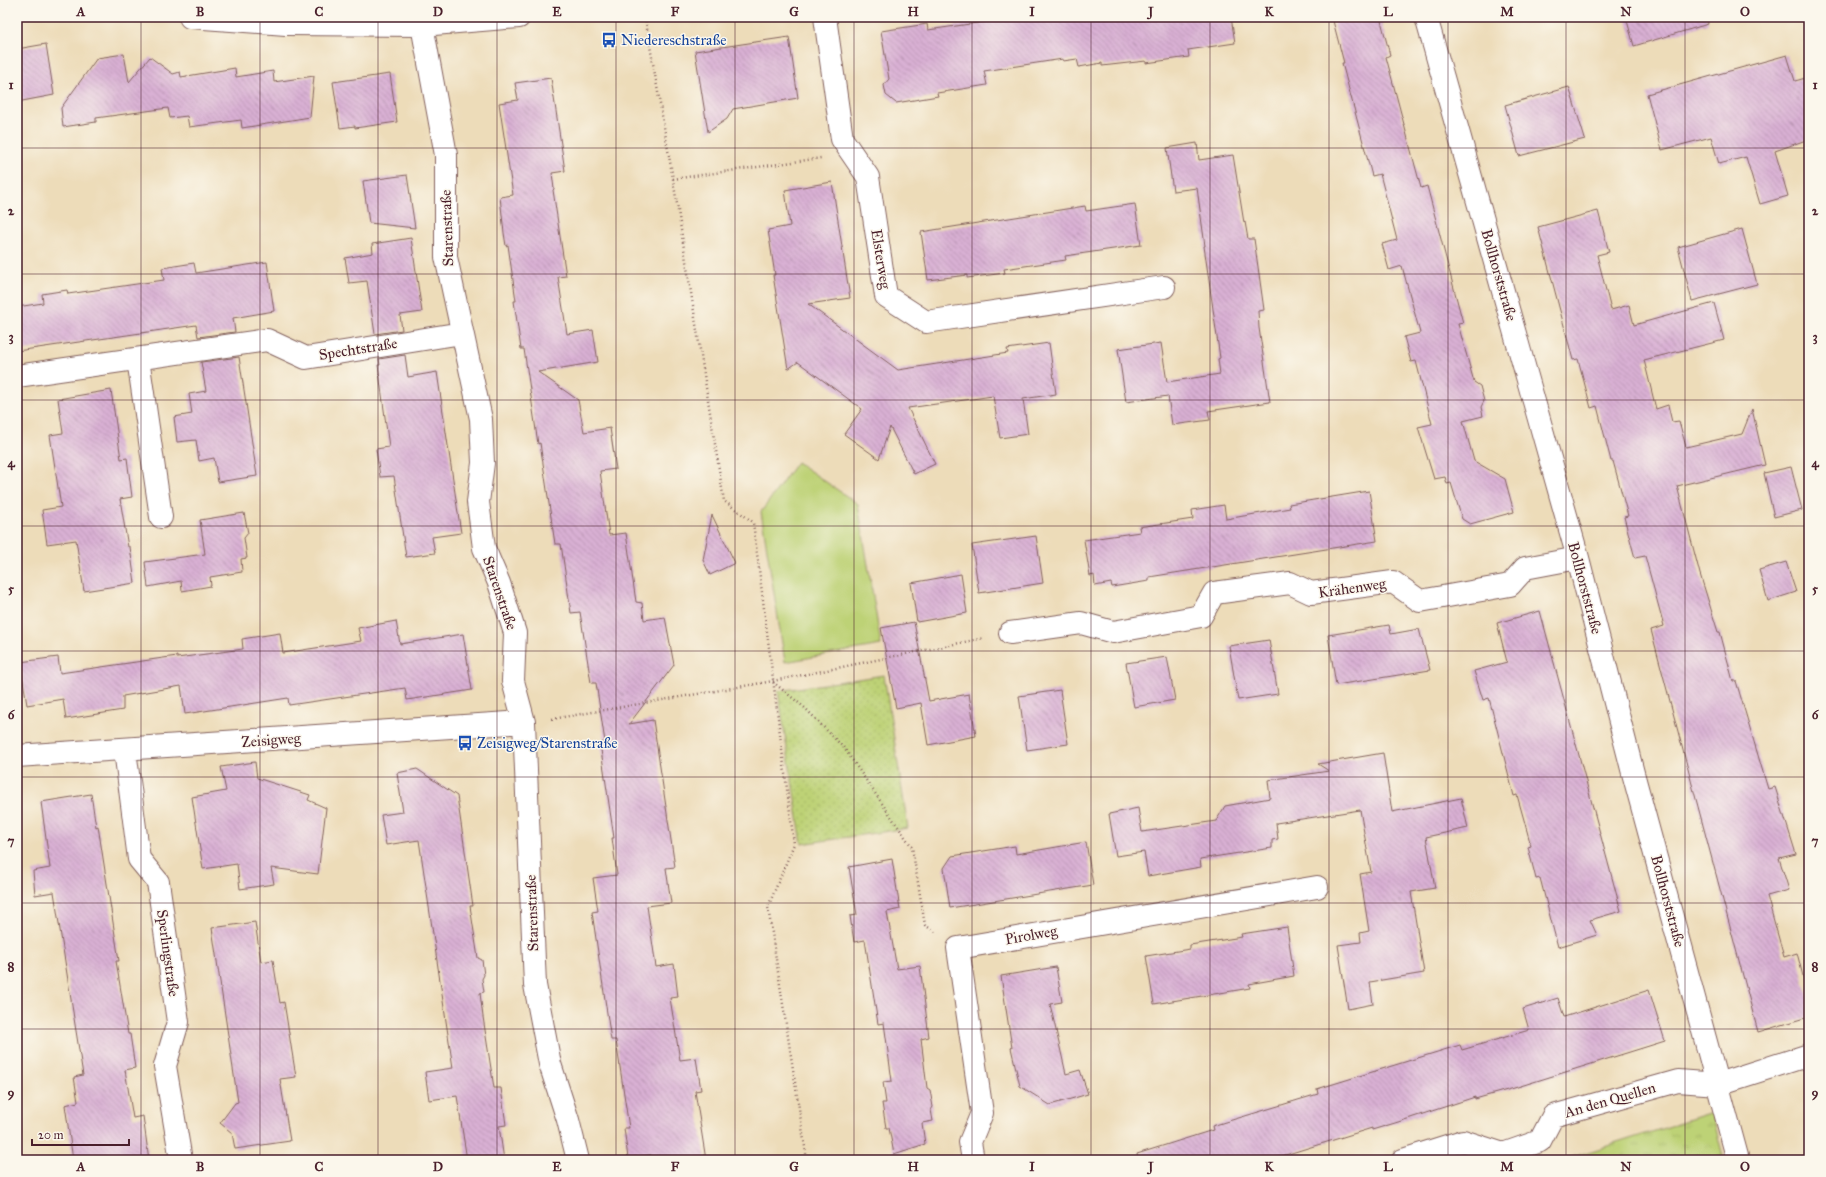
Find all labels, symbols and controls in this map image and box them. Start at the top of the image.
text: A [76,4,86,20]
text: B [196,4,205,20]
text: C [315,4,324,20]
text: D [433,4,443,20]
text: E [552,4,562,20]
text: F [671,4,680,20]
text: G [789,4,799,20]
text: H [907,4,919,20]
text: I [1029,4,1035,20]
text: J [1146,4,1154,20]
text: K [1264,4,1274,20]
text: L [1383,4,1393,20]
text: M [1500,4,1514,20]
text: N [1620,4,1632,20]
text: O [1740,4,1750,20]
bus stop icon: Niedereschstraße [600,31,618,49]
place label: Niedereschstraße [621,31,726,49]
text: 1 [8,77,14,93]
text: 1 [1812,77,1818,93]
street label: Starenstraße [437,189,457,267]
text: 2 [8,203,15,219]
text: 2 [1812,203,1819,219]
street label: Bollhorststraße [1477,227,1521,323]
street label: Elsterweg [867,228,895,291]
text: 3 [8,329,14,345]
text: 3 [1812,329,1818,345]
street label: Spechtstraße [318,334,398,364]
text: 4 [7,455,15,471]
text: 4 [1811,455,1819,471]
street label: Bollhorststraße [1564,540,1606,636]
street label: Starenstraße [479,554,521,632]
street label: Krähenweg [1317,574,1388,602]
text: 5 [8,581,15,597]
text: 5 [1812,581,1819,597]
text: 6 [8,707,16,723]
text: 6 [1812,707,1820,723]
street label: Zeisigweg [241,729,302,751]
bus stop icon: Zeisigweg/Starenstraße [456,734,474,752]
place label: Zeisigweg/Starenstraße [477,734,617,752]
text: 7 [8,833,15,849]
text: 7 [1812,833,1819,849]
street label: Bollhorststraße [1647,853,1689,949]
street label: Starenstraße [522,874,542,952]
street label: Sperlingstraße [153,908,183,998]
street label: Pirolweg [1003,921,1059,948]
text: 8 [8,959,15,975]
text: 8 [1812,959,1819,975]
street label: An den Quellen [1561,1078,1658,1122]
text: 9 [8,1085,15,1101]
text: 9 [1812,1085,1819,1101]
scale bar [32,1121,129,1147]
text: 20 m [38,1128,64,1142]
text: A [76,1159,86,1175]
text: B [196,1159,205,1175]
text: C [315,1159,324,1175]
text: D [433,1159,443,1175]
text: E [552,1159,562,1175]
text: F [671,1159,680,1175]
text: G [789,1159,799,1175]
text: H [907,1159,919,1175]
text: I [1029,1159,1035,1175]
text: J [1146,1159,1154,1175]
text: K [1264,1159,1274,1175]
text: L [1383,1159,1393,1175]
text: M [1500,1159,1514,1175]
text: N [1620,1159,1632,1175]
text: O [1740,1159,1750,1175]

